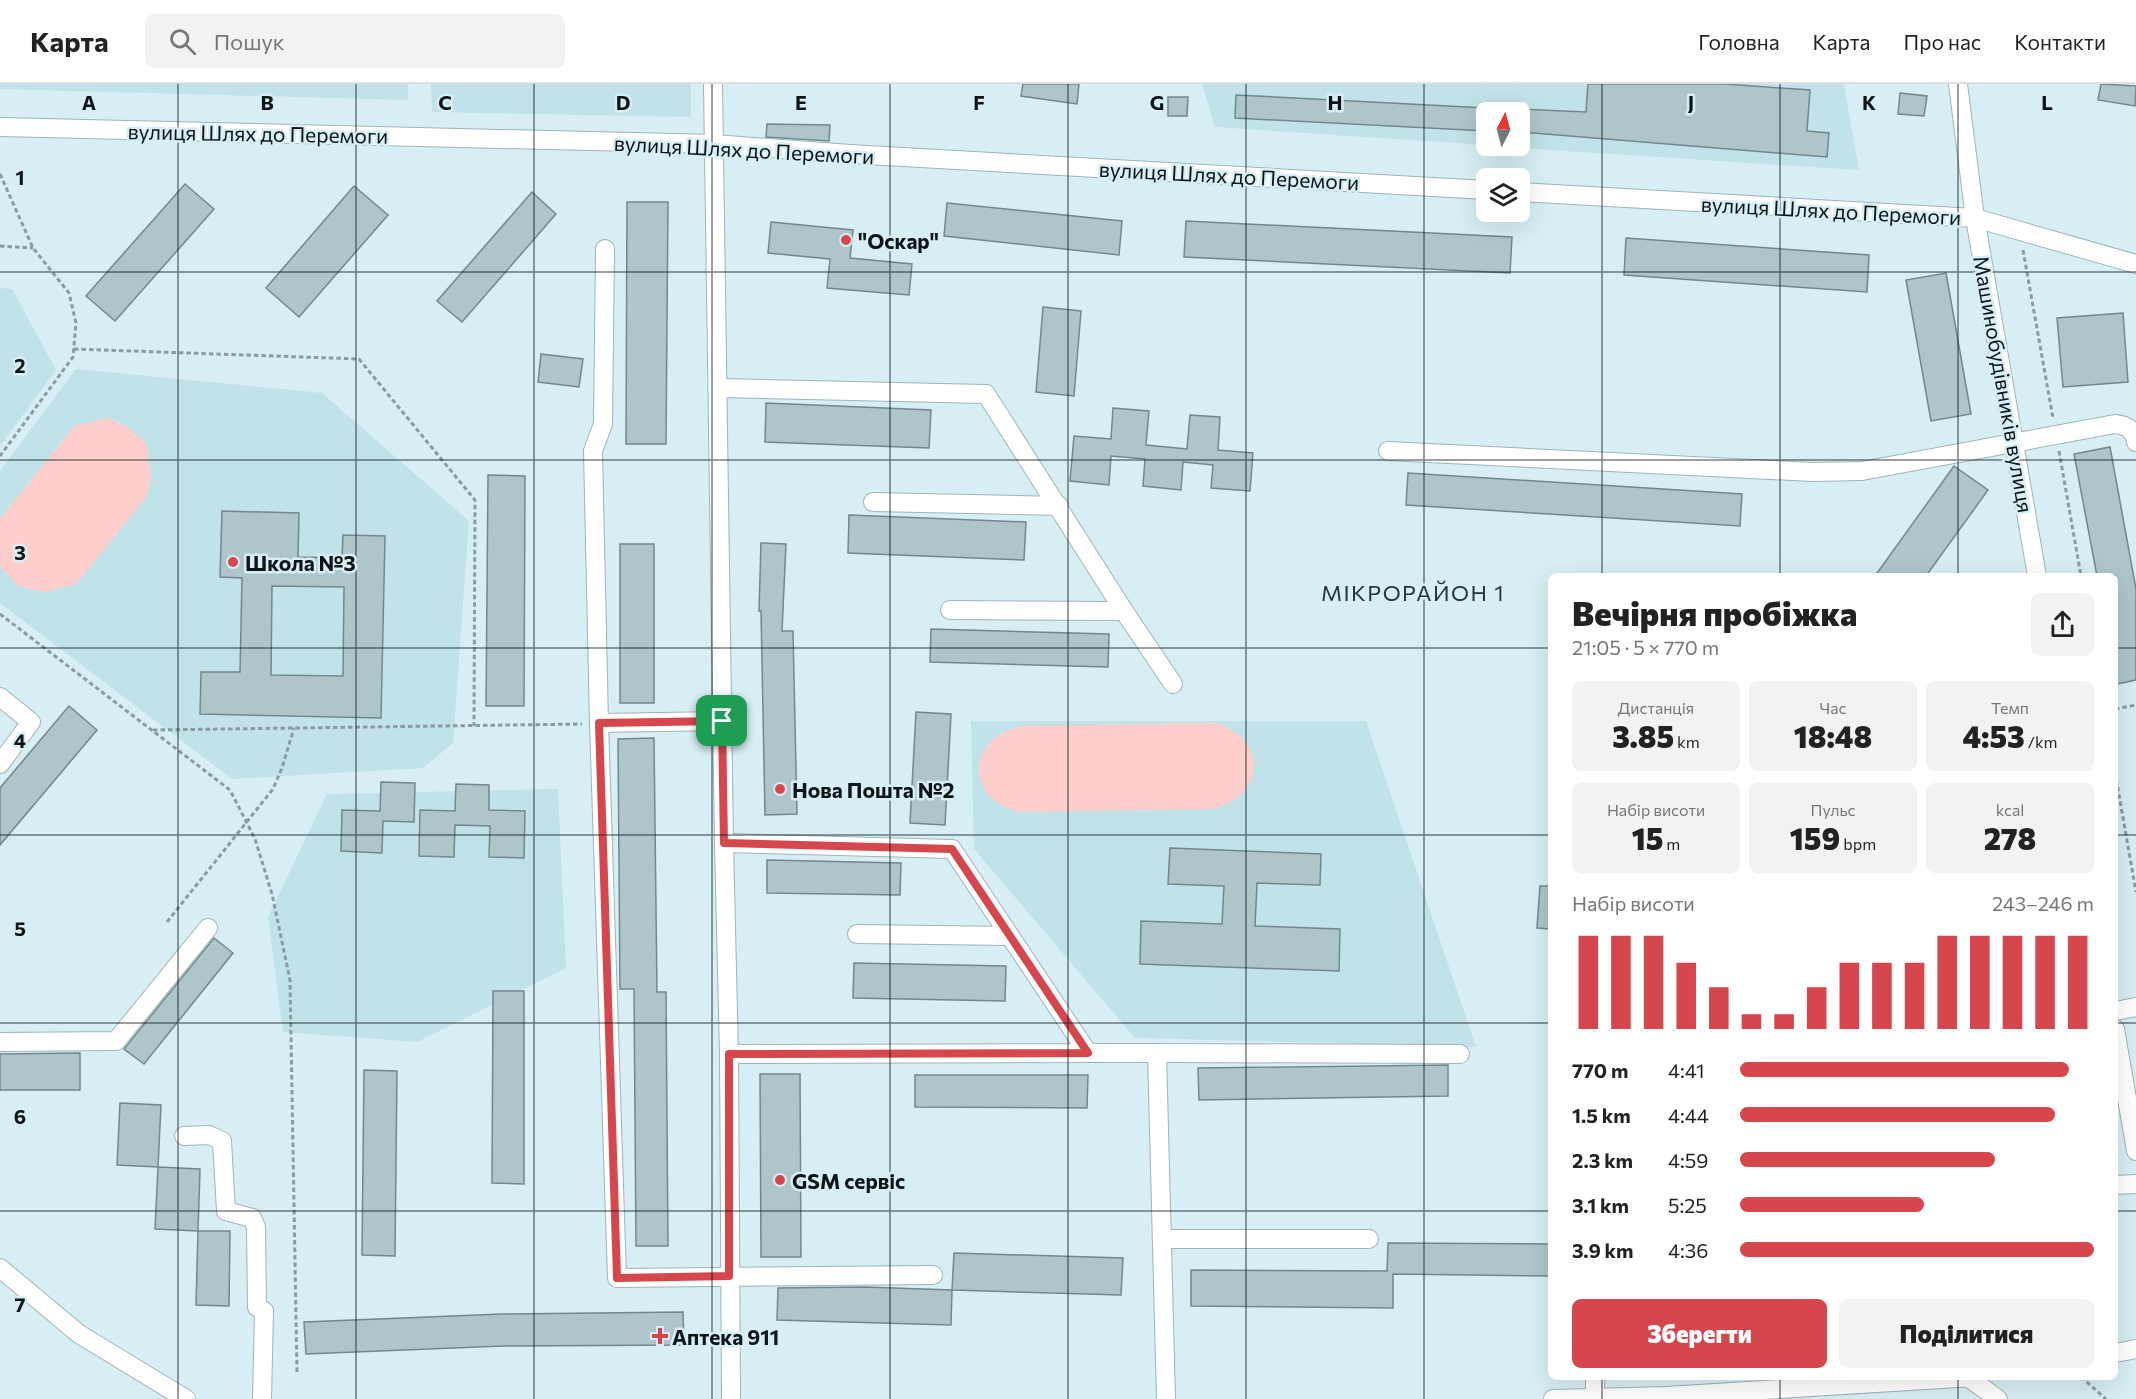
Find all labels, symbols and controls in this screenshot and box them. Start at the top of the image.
search box [145,14,565,68]
text: Карта [30,24,109,58]
icon: search [166,25,199,58]
text: Пошук [214,28,285,55]
text: Головна [1698,29,1780,54]
text: Карта [1813,29,1870,54]
text: Про нас [1903,29,1981,54]
text: Контакти [2014,29,2106,54]
text: A [82,90,96,114]
text: B [260,90,274,114]
text: C [438,90,452,114]
text: D [616,90,630,114]
text: E [795,90,807,114]
text: F [973,90,985,114]
text: G [1150,90,1164,114]
text: H [1328,90,1343,114]
text: J [1688,90,1694,114]
text: K [1862,90,1876,114]
text: L [2041,90,2053,114]
north arrow [1476,102,1530,156]
map controls [1476,102,1530,222]
street label: вулиця Шлях до Перемоги [127,118,389,148]
street label: вулиця Шлях до Перемоги [613,130,875,168]
street label: вулиця Шлях до Перемоги [1098,156,1360,194]
text: 1 [15,165,25,189]
button: layers [1476,168,1530,222]
street label: вулиця Шлях до Перемоги [1700,191,1962,229]
place label: "Оскар" [858,228,939,253]
marker: "Оскар" [839,233,853,247]
street label: Машинобудівників вулиця [1969,253,2039,515]
text: 2 [14,353,26,377]
text: 3 [14,540,26,564]
place label: Школа №3 [245,550,356,575]
marker: Школа №3 [226,555,240,569]
district label: МІКРОРАЙОН 1 [1321,579,1505,606]
text: Вечірня пробіжка [1572,592,1857,633]
button: share [2031,593,2094,656]
text: 21:05 · 5 × 770 m [1572,635,1719,659]
pin [696,695,747,746]
text: Дистанція [1618,698,1694,717]
text: Час [1819,698,1847,717]
text: Темп [1991,698,2029,717]
icon: arrive [705,704,738,737]
text: 3.85 [1612,717,1674,754]
text: 18:48 [1794,717,1872,754]
text: 4:53 [1962,717,2025,754]
text: 4 [14,728,26,752]
text: km [1674,732,1700,751]
text: /km [2025,732,2058,751]
place label: Нова Пошта №2 [792,777,955,802]
marker: Нова Пошта №2 [773,782,787,796]
text: Набір висоти [1607,800,1705,819]
text: Пульс [1810,800,1856,819]
text: kcal [1996,800,2024,819]
text: 15 [1632,819,1663,856]
text: 159 [1790,819,1840,856]
text: 278 [1984,819,2036,856]
text: m [1663,834,1680,853]
text: bpm [1840,834,1876,853]
text: Набір висоти [1572,891,1695,915]
text: 243–246 m [1992,891,2094,915]
text: 5 [14,916,26,940]
text: 770 m [1572,1058,1628,1082]
text: 4:41 [1668,1058,1705,1082]
text: 1.5 km [1572,1103,1631,1127]
text: 4:44 [1668,1103,1709,1127]
text: 6 [14,1104,26,1128]
text: 2.3 km [1572,1148,1633,1172]
text: 4:59 [1668,1148,1708,1172]
place label: GSM сервіс [792,1168,905,1193]
marker: GSM сервіс [773,1173,787,1187]
text: 3.1 km [1572,1193,1629,1217]
text: 5:25 [1668,1193,1707,1217]
text: 3.9 km [1572,1238,1633,1262]
text: 4:36 [1668,1238,1708,1262]
text: 7 [15,1292,26,1316]
button: Зберегти [1572,1299,1827,1368]
button: Поділитися [1839,1299,2094,1368]
place label: Аптека 911 [672,1324,779,1349]
marker: Аптека 911 [653,1329,667,1343]

